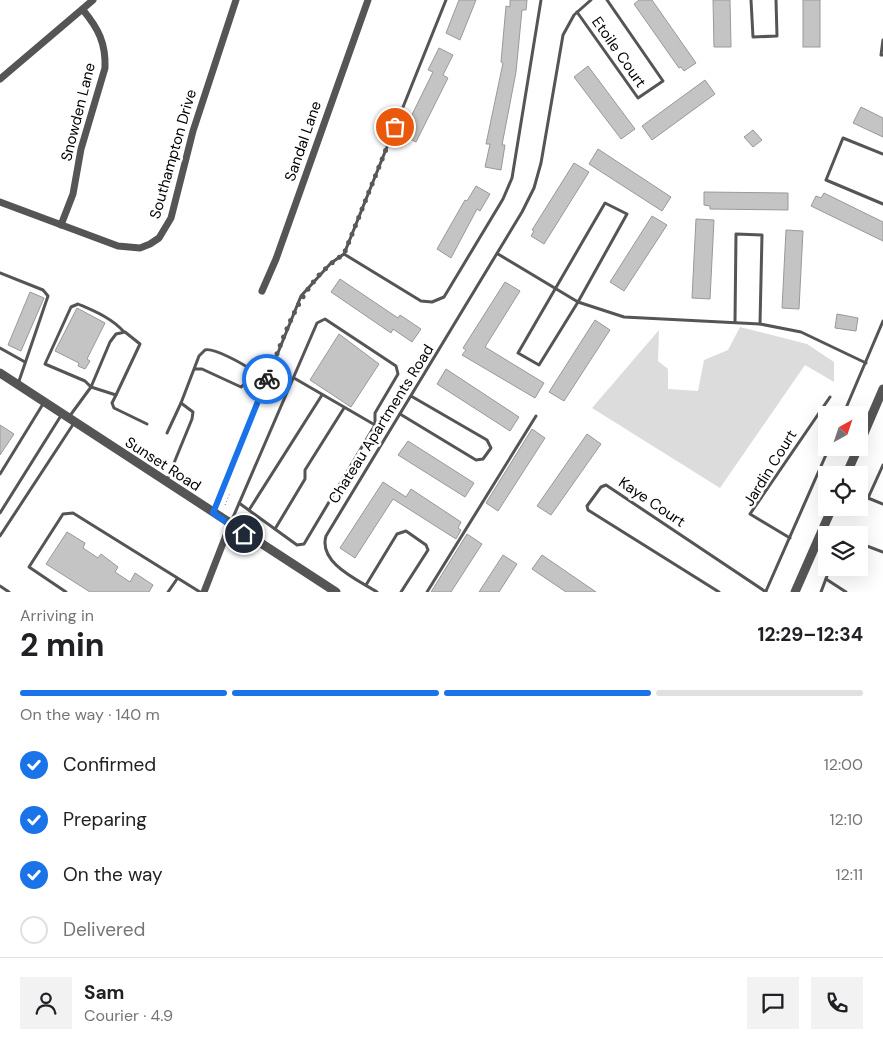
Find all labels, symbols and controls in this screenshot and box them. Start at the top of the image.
street label: Etoile Court [587,13,651,91]
street label: Snowden Lane [56,61,100,163]
street label: Southampton Drive [145,87,201,221]
street label: Sandal Lane [280,98,326,184]
pin [374,106,416,148]
icon: bag [381,113,409,141]
street label: Chateau Apartments Road [324,341,438,507]
courier [242,354,292,404]
icon: bike [253,365,281,393]
north arrow [818,406,868,456]
map controls [818,406,868,576]
street label: Jardin Court [739,426,801,510]
street label: Sunset Road [121,432,205,496]
button: locate [818,466,868,516]
street label: Kaye Court [615,472,689,532]
pin [223,513,265,555]
icon: home [230,520,258,548]
button: layers [818,526,868,576]
text: Arriving in [20,605,94,626]
text: 12:29–12:34 [758,622,863,647]
text: 2 min [20,624,105,666]
text: On the way · 140 m [20,704,160,725]
icon: check [20,751,48,779]
text: Confirmed [63,752,156,777]
text: 12:00 [824,754,863,775]
icon: check [20,806,48,834]
text: Preparing [63,807,147,832]
text: 12:10 [830,809,863,830]
icon: check [20,861,48,889]
text: On the way [63,862,163,887]
text: 12:11 [836,864,863,885]
text: Delivered [63,917,145,942]
button: person [20,977,72,1029]
button: chat [747,977,799,1029]
button: phone [811,977,863,1029]
text: Sam [84,980,125,1005]
text: Courier · 4.9 [84,1005,173,1026]

